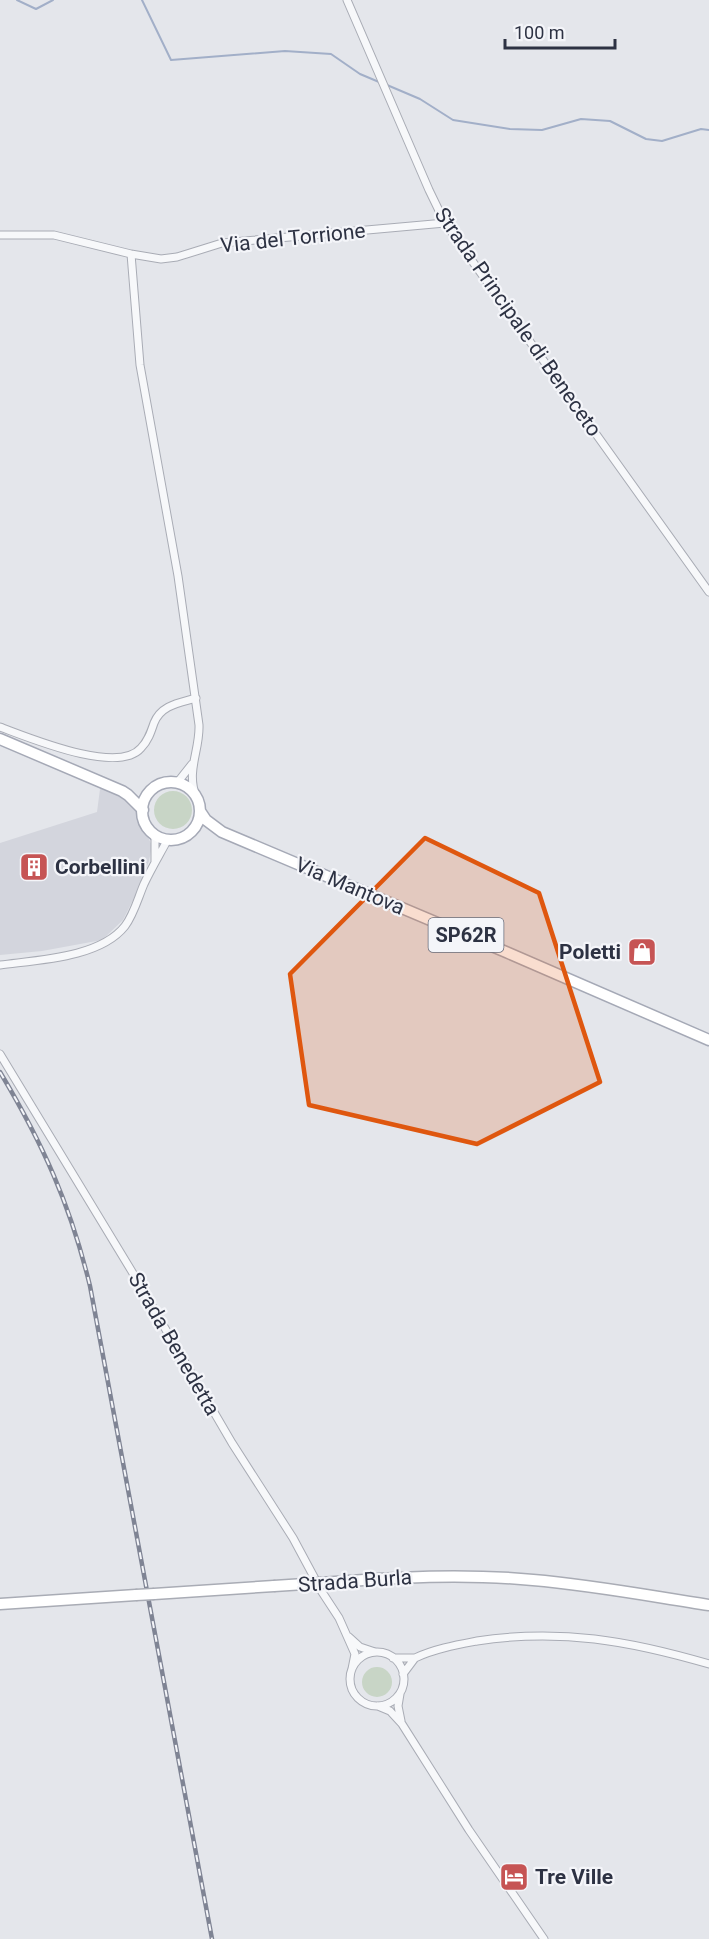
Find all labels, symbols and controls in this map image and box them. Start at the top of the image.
scale bar [505,12,614,50]
text: 100 m [514,22,565,43]
street label: Strada Principale di Beneceto [430,203,606,441]
street label: Via del Torrione [219,218,367,258]
building icon: Corbellini [18,851,50,883]
street label: Via Mantova [292,852,408,920]
place label: Corbellini [55,855,145,879]
road number: SP62R [428,918,504,952]
shop icon: Poletti [626,936,658,968]
place label: Poletti [559,940,621,964]
street label: Strada Benedetta [123,1268,225,1420]
street label: Strada Burla [297,1565,413,1597]
hotel icon: Tre Ville [498,1861,530,1893]
place label: Tre Ville [535,1865,613,1889]

